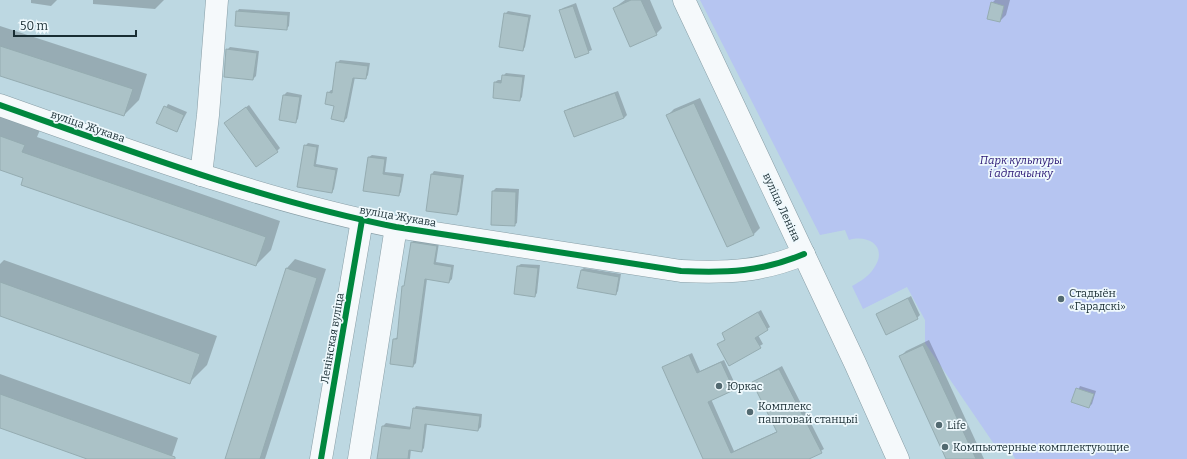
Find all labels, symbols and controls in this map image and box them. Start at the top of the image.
scale bar [14,12,136,38]
text: 50 m [20,19,49,33]
street label: вуліца Жукава [49,108,127,145]
park label: Парк культуры і адпачынку [980,154,1062,180]
street label: вуліца Леніна [760,171,803,244]
street label: вуліца Жукава [359,203,437,230]
place label: Стадыён «Гарадскі» [1069,287,1126,313]
street label: Ленінская вуліца [318,292,347,384]
marker: Стадыён «Гарадскі» [1056,294,1066,304]
place label: Юркас [727,380,763,393]
marker: Юркас [714,381,724,391]
place label: Комплекс паштовай станцыі [758,400,858,426]
marker: Комплекс паштовай станцыі [745,407,755,417]
place label: Life [947,419,966,432]
marker: Life [934,420,944,430]
place label: Компьютерные комплектующие [953,441,1129,454]
marker: Компьютерные комплектующие [940,442,950,452]

